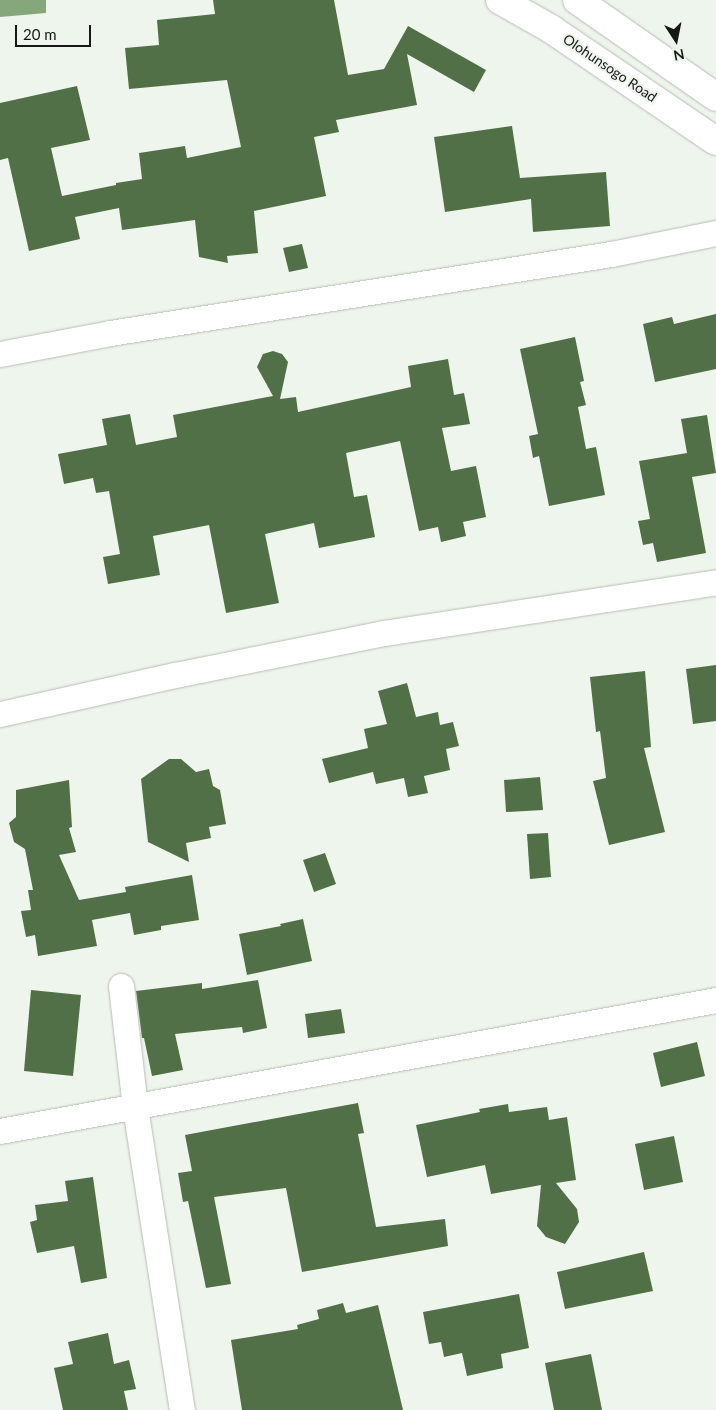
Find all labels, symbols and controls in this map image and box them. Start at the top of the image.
scale bar [18,15,94,47]
north arrow [651,15,701,65]
text: 20 m [23,25,57,43]
street label: Olohunsogo Road [560,30,660,106]
text: N [672,46,686,65]

